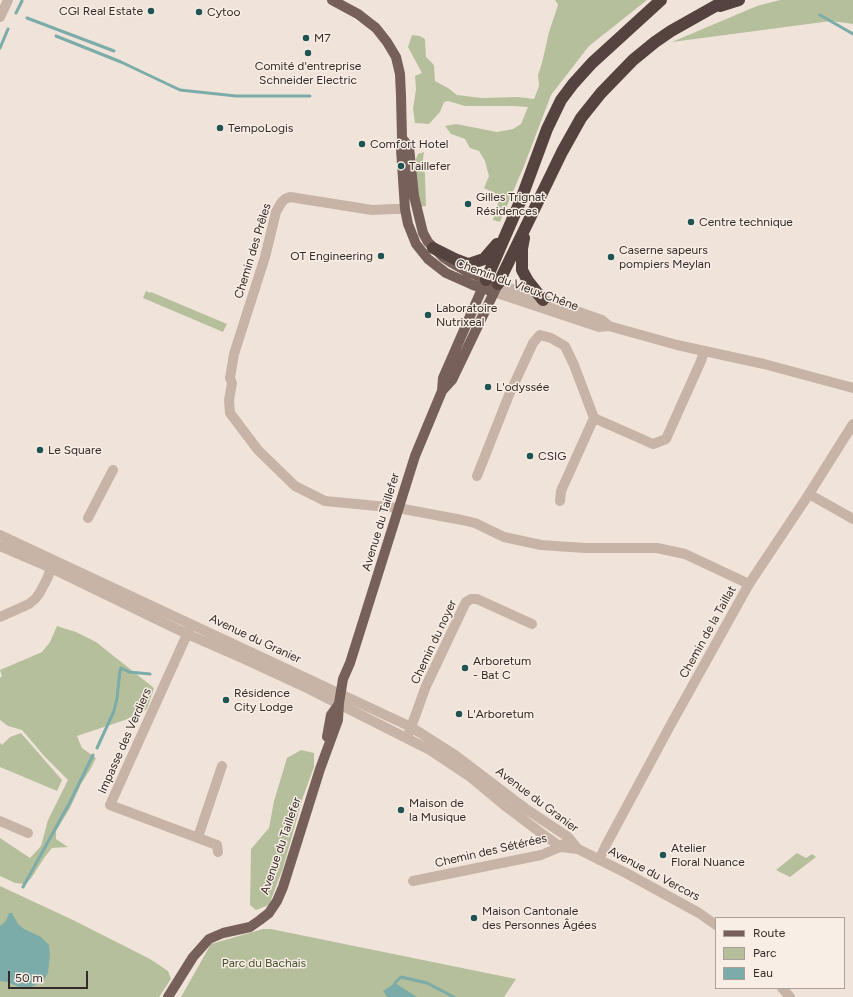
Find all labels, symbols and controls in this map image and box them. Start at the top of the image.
place label: CGI Real Estate [59,4,143,18]
place label: Cytoo [207,5,240,19]
marker: CGI Real Estate [146,6,156,16]
marker: Cytoo [194,7,204,17]
place label: M7 [314,31,331,45]
marker: M7 [301,33,311,43]
marker: Comité d'entreprise Schneider Electric [303,48,313,58]
place label: Comité d'entreprise Schneider Electric [255,59,361,87]
place label: TempoLogis [228,121,293,135]
marker: TempoLogis [215,123,225,133]
place label: Comfort Hotel [370,137,448,151]
marker: Comfort Hotel [357,139,367,149]
place label: Taillefer [409,159,451,173]
marker: Taillefer [396,161,406,171]
place label: Gilles Trignat Résidences [476,190,546,218]
marker: Gilles Trignat Résidences [463,199,473,209]
street label: Chemin des Prêles [232,202,274,300]
place label: Centre technique [699,215,793,229]
marker: Centre technique [686,217,696,227]
place label: Caserne sapeurs pompiers Meylan [619,243,711,271]
place label: OT Engineering [290,249,373,263]
marker: OT Engineering [376,251,386,261]
marker: Caserne sapeurs pompiers Meylan [606,252,616,262]
street label: Chemin du Vieux Chêne [454,256,580,314]
place label: Laboratoire Nutrixeal [436,301,497,329]
marker: Laboratoire Nutrixeal [423,310,433,320]
place label: L'odyssée [496,380,549,394]
marker: L'odyssée [483,382,493,392]
place label: Le Square [48,443,101,457]
marker: Le Square [35,445,45,455]
place label: CSIG [538,449,566,463]
marker: CSIG [525,451,535,461]
street label: Avenue du Taillefer [359,471,403,573]
street label: Chemin de la Taillat [677,583,739,681]
street label: Chemin du noyer [408,597,460,687]
street label: Avenue du Granier [207,611,303,667]
place label: Arboretum - Bat C [473,654,531,682]
marker: Arboretum - Bat C [460,663,470,673]
street label: Impasse des Verdiers [95,686,155,796]
place label: Résidence City Lodge [234,686,293,714]
marker: Résidence City Lodge [221,695,231,705]
place label: L'Arboretum [467,707,534,721]
marker: L'Arboretum [454,709,464,719]
street label: Avenue du Granier [493,764,581,836]
street label: Avenue du Taillefer [258,796,304,896]
place label: Maison de la Musique [409,796,466,824]
marker: Maison de la Musique [396,805,406,815]
street label: Chemin des Sétérées [434,831,548,871]
place label: Atelier Floral Nuance [671,841,745,869]
street label: Avenue du Vercors [606,844,702,904]
marker: Atelier Floral Nuance [658,850,668,860]
place label: Maison Cantonale des Personnes Âgées [482,904,597,932]
marker: Maison Cantonale des Personnes Âgées [469,913,479,923]
legend [715,917,845,989]
text: Route [753,926,785,940]
text: Parc [753,946,777,960]
park label: Parc du Bachais [222,956,306,970]
scale bar [10,963,90,989]
text: Eau [753,966,773,980]
text: 50 m [15,971,43,985]

